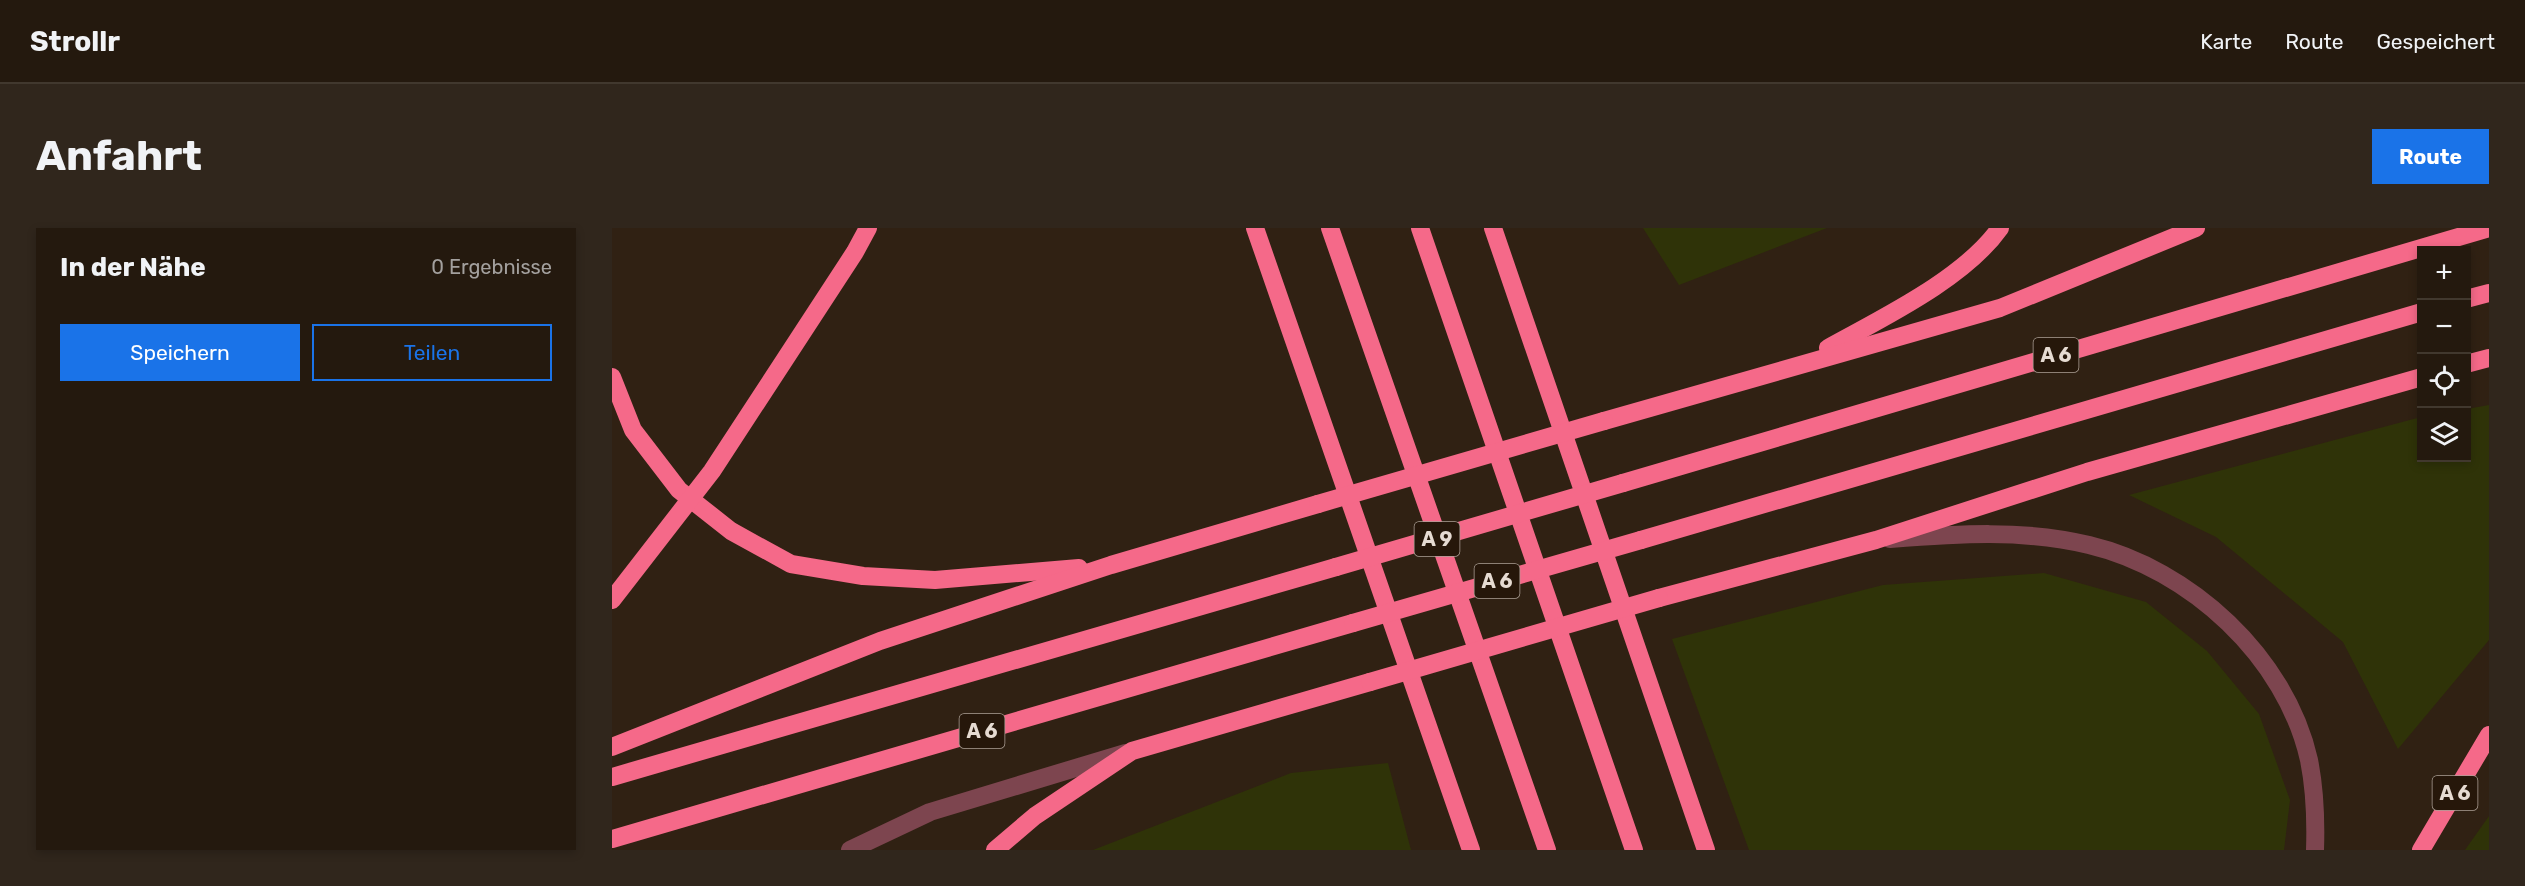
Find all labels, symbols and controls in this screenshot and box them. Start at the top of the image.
text: Strollr [30,25,120,58]
text: Karte [2200,29,2252,54]
text: Route [2285,29,2344,54]
text: Gespeichert [2377,29,2495,54]
button: Route [2372,129,2489,184]
text: Anfahrt [36,131,202,181]
map controls [2417,246,2471,462]
button: + [2417,246,2471,300]
text: In der Nähe [60,252,206,283]
text: 0 Ergebnisse [431,255,552,279]
button: − [2417,300,2471,354]
button: Speichern [60,324,300,381]
button: Teilen [312,324,552,381]
road number: A 6 [2034,338,2078,372]
button: locate [2417,354,2471,408]
button: layers [2417,408,2471,462]
road number: A 9 [1414,522,1460,556]
road number: A 6 [1474,564,1520,598]
road number: A 6 [960,714,1004,748]
road number: A 6 [2432,776,2478,810]

